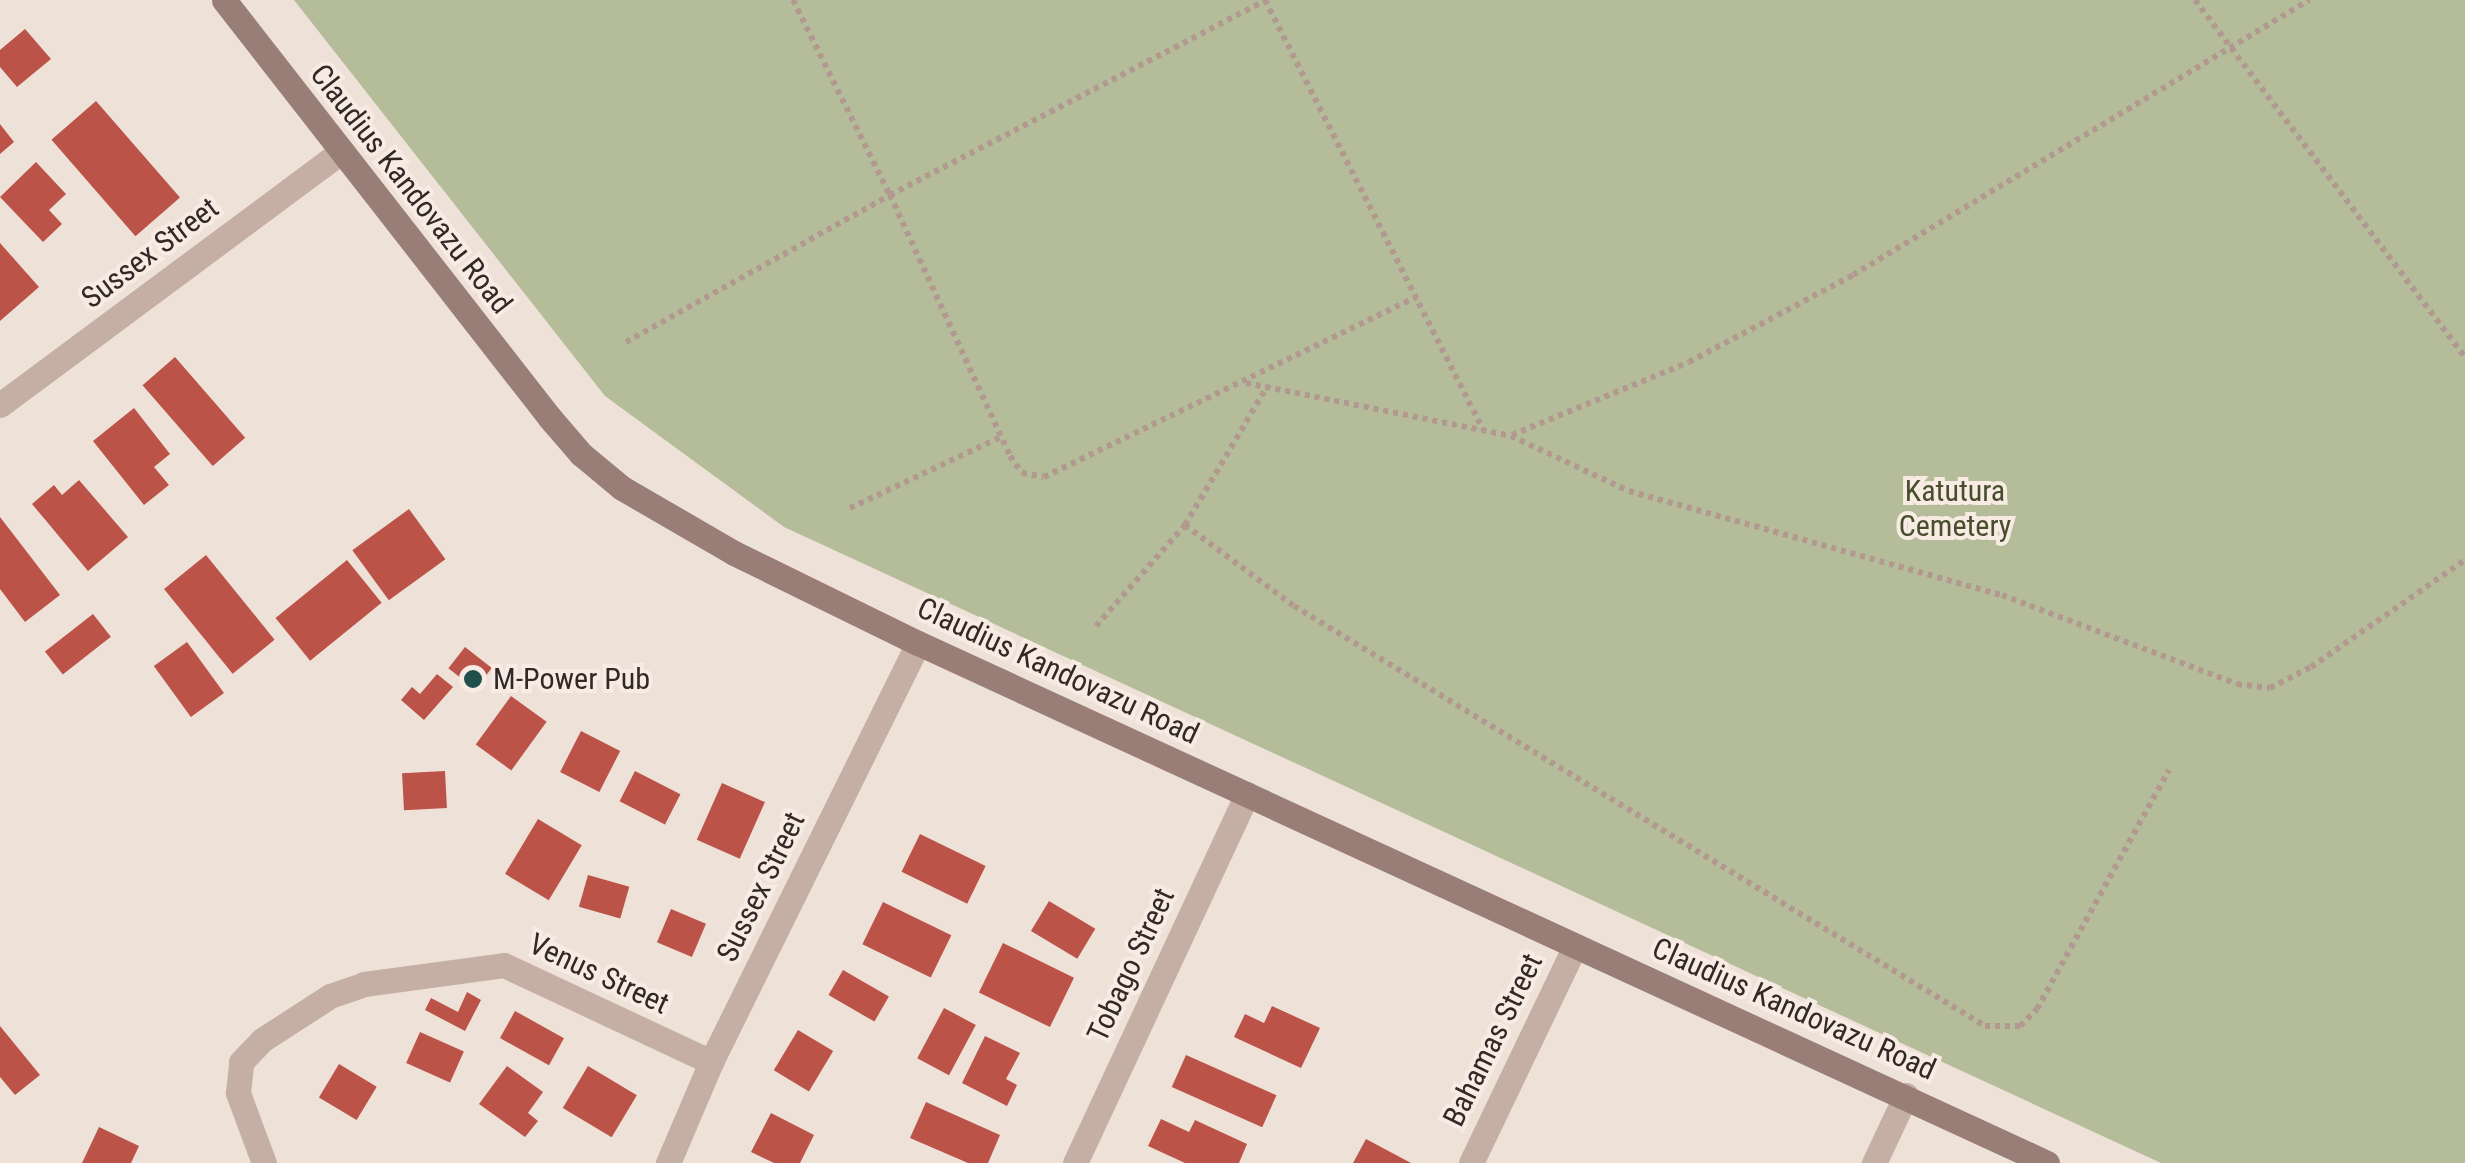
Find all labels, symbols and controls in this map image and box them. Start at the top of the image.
street label: Claudius Kandovazu Road [303,57,519,321]
street label: Sussex Street [75,190,225,316]
park label: Katutura Cemetery [1899,473,2011,544]
street label: Claudius Kandovazu Road [912,590,1204,752]
place label: M-Power Pub [493,661,650,697]
marker: M-Power Pub [462,668,484,690]
street label: Sussex Street [709,806,813,968]
street label: Tobago Street [1080,882,1182,1048]
street label: Venus Street [523,926,675,1022]
street label: Claudius Kandovazu Road [1647,930,1941,1088]
street label: Bahamas Street [1436,948,1550,1132]

